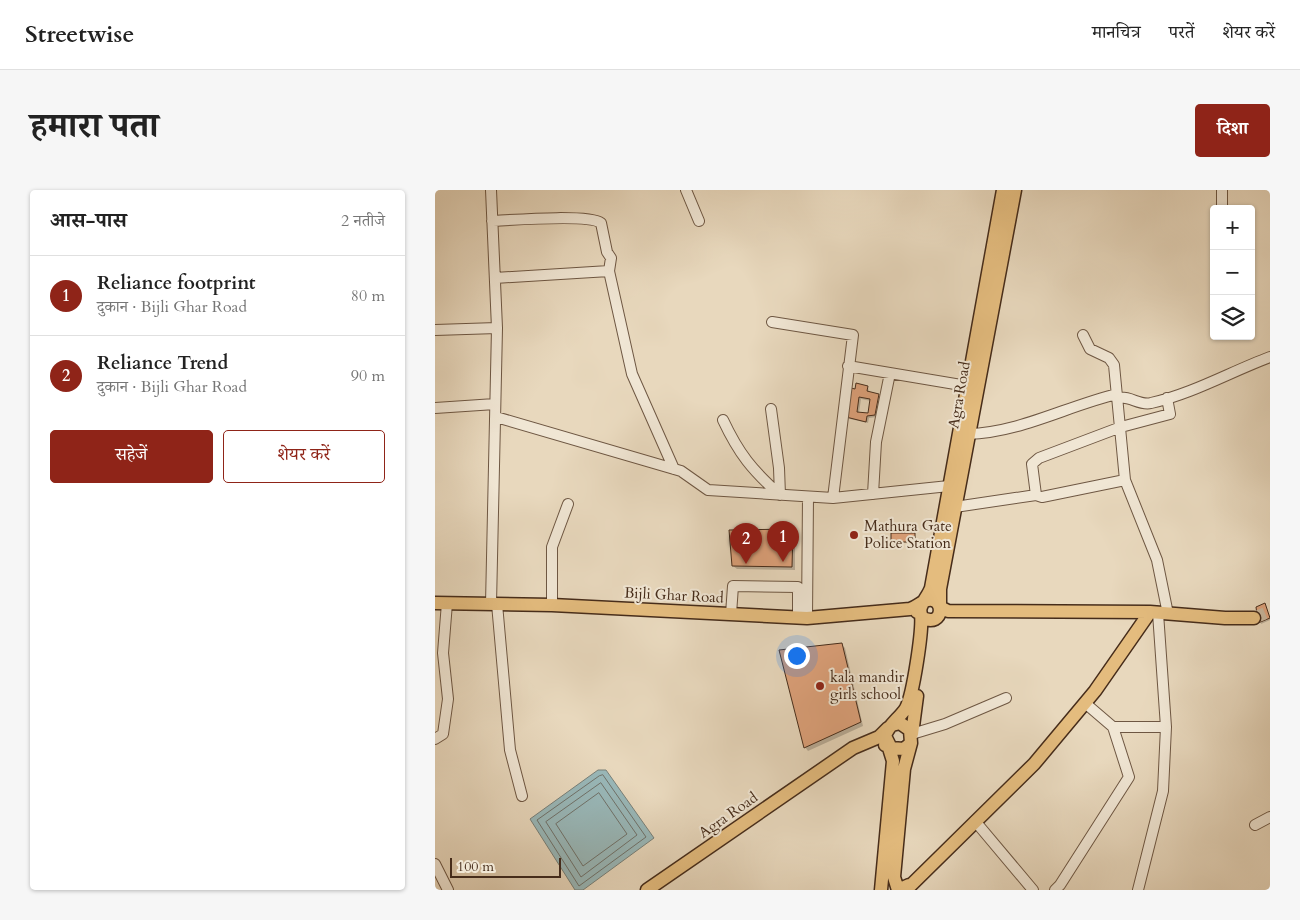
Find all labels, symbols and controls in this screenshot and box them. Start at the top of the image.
text: Streetwise [25,18,134,51]
text: मानचित्र [1092,20,1141,45]
text: परतें [1169,20,1194,45]
text: शेयर करें [1222,20,1275,45]
text: हमारा पता [30,102,159,150]
button: दिशा [1195,104,1270,157]
map controls [1210,205,1255,340]
button: + [1210,205,1255,250]
text: आस-पास [50,206,127,235]
text: 2 नतीजे [341,210,385,232]
button: − [1210,250,1255,295]
text: Reliance footprint [97,270,255,296]
text: 1 [62,285,70,307]
text: 80 m [351,285,385,307]
button: layers [1210,295,1255,340]
text: दुकान · Bijli Ghar Road [97,296,247,318]
text: Reliance Trend [97,350,228,376]
street label: Agra Road [943,360,975,430]
text: 2 [62,365,70,387]
text: 90 m [351,365,385,387]
text: दुकान · Bijli Ghar Road [97,376,247,398]
button: सहेजें [50,430,213,483]
button: शेयर करें [223,430,385,483]
place label: Mathura Gate Police Station [864,516,952,553]
pin: 1 [767,521,799,562]
pin: 2 [730,523,762,564]
marker: Mathura Gate Police Station [848,529,860,541]
street label: Bijli Ghar Road [624,582,724,608]
your location [784,643,810,669]
place label: kala mandir girls school [830,667,905,704]
marker: kala mandir girls school [814,680,826,692]
street label: Agra Road [694,787,762,843]
scale bar [450,855,561,878]
text: 100 m [457,857,494,876]

